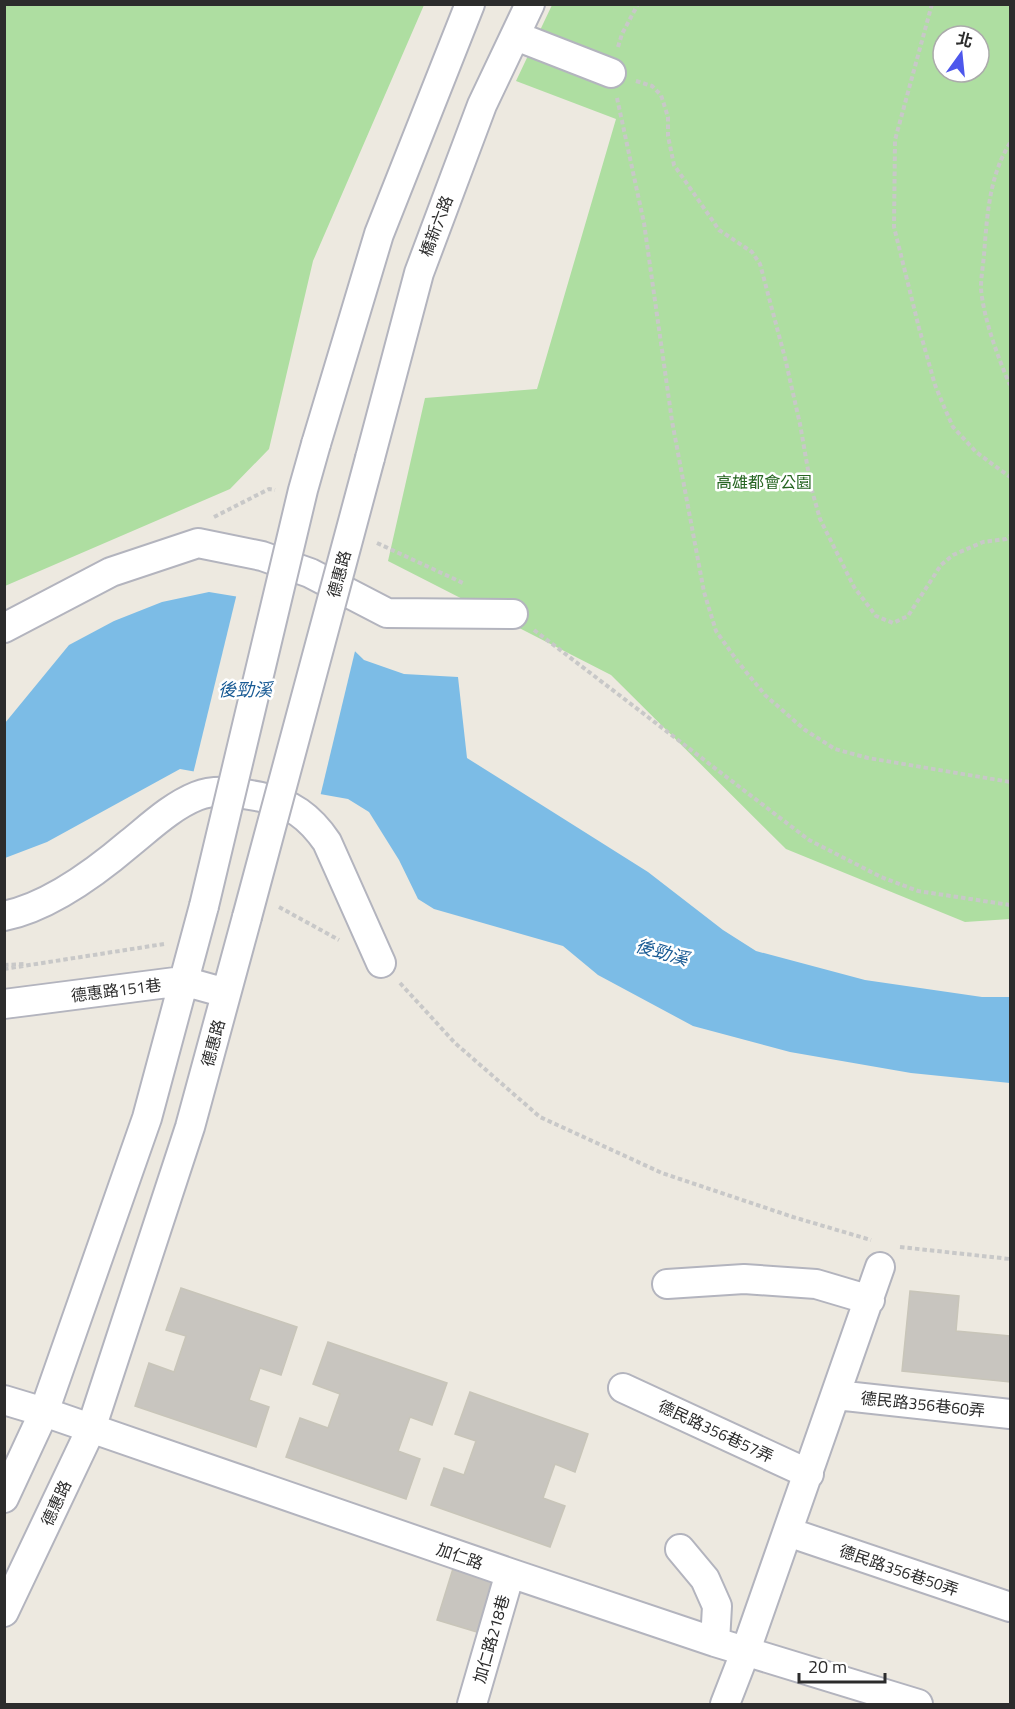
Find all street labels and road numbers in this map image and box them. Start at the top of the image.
street label: 橋新六路 [413,192,459,260]
street label: 德惠路 [321,548,357,600]
street label: 德惠路151巷 [69,973,163,1007]
street label: 德惠路 [195,1017,231,1069]
street label: 德民路356巷60弄 [860,1386,986,1422]
street label: 德民路356巷57弄 [654,1394,778,1468]
street label: 德惠路 [35,1476,77,1530]
street label: 加仁路 [433,1537,487,1575]
street label: 德民路356巷50弄 [836,1538,962,1602]
street label: 加仁路218巷 [467,1592,515,1686]

